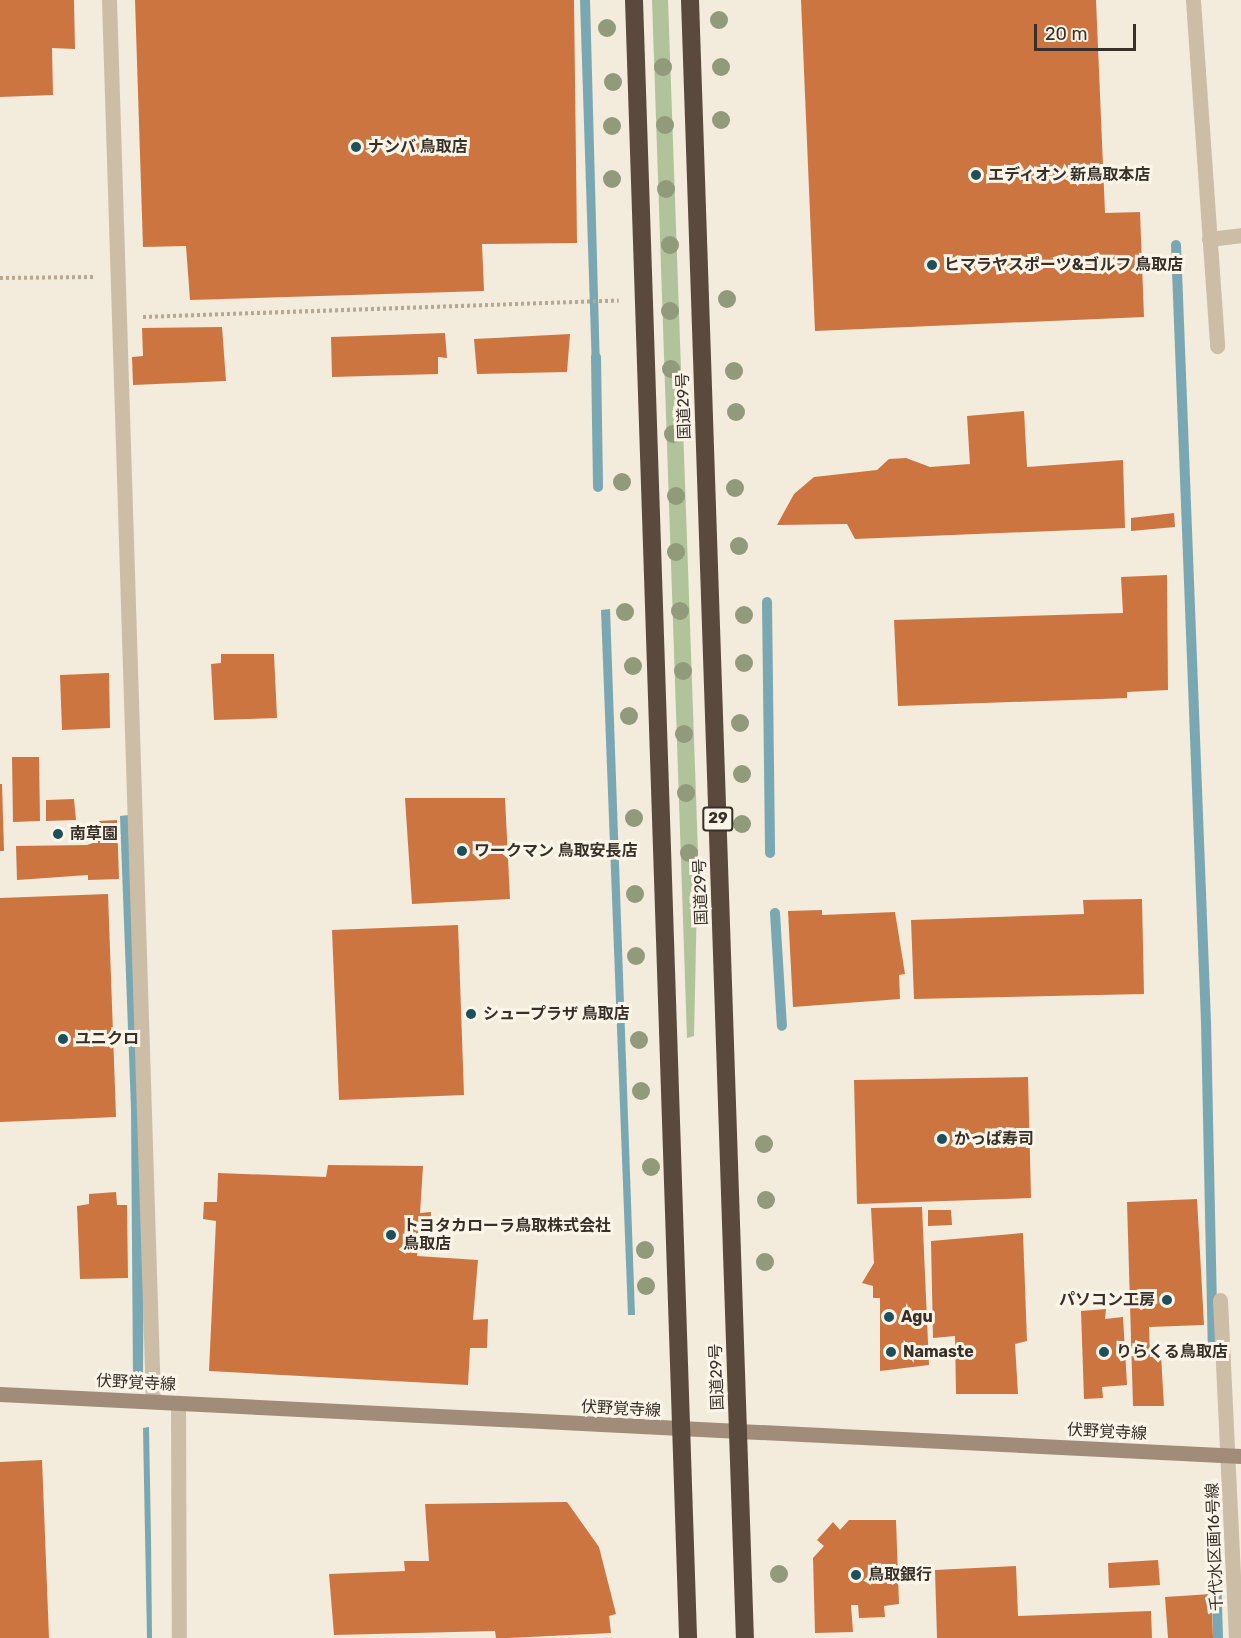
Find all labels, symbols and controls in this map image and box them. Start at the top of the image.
scale bar [1037,12,1139,50]
text: 20 m [1045,23,1087,45]
place label: ナンバ 鳥取店 [368,137,467,157]
marker: ナンバ 鳥取店 [349,140,363,154]
place label: エディオン 新鳥取本店 [988,165,1151,185]
marker: エディオン 新鳥取本店 [969,168,983,182]
place label: ヒマラヤスポーツ&ゴルフ 鳥取店 [944,255,1183,275]
marker: ヒマラヤスポーツ&ゴルフ 鳥取店 [925,258,939,272]
street label: 国道29号 [673,372,695,440]
road number: 29 [702,807,734,831]
place label: 南草園 [70,824,118,844]
marker: 南草園 [51,827,65,841]
place label: ワークマン 鳥取安長店 [474,841,637,861]
marker: ワークマン 鳥取安長店 [455,844,469,858]
street label: 国道29号 [690,858,712,926]
place label: シュープラザ 鳥取店 [483,1004,630,1024]
marker: シュープラザ 鳥取店 [464,1007,478,1021]
place label: ユニクロ [75,1029,139,1049]
marker: ユニクロ [56,1032,70,1046]
place label: かっぱ寿司 [954,1129,1034,1149]
marker: かっぱ寿司 [935,1132,949,1146]
place label: トヨタカローラ鳥取株式会社 鳥取店 [403,1216,611,1254]
marker: トヨタカローラ鳥取株式会社 鳥取店 [384,1228,398,1242]
place label: パソコン工房 [1059,1290,1155,1310]
marker: パソコン工房 [1160,1293,1174,1307]
place label: Agu [901,1307,933,1327]
marker: Agu [882,1310,896,1324]
place label: Namaste [903,1342,974,1362]
place label: りらくる鳥取店 [1116,1342,1228,1362]
street label: 国道29号 [706,1343,728,1411]
marker: Namaste [884,1345,898,1359]
marker: りらくる鳥取店 [1097,1345,1111,1359]
street label: 伏野覚寺線 [96,1371,176,1395]
street label: 伏野覚寺線 [581,1397,661,1421]
street label: 伏野覚寺線 [1067,1420,1147,1444]
street label: 千代水区画16号線 [1203,1482,1227,1612]
place label: 鳥取銀行 [868,1565,932,1585]
marker: 鳥取銀行 [849,1568,863,1582]

